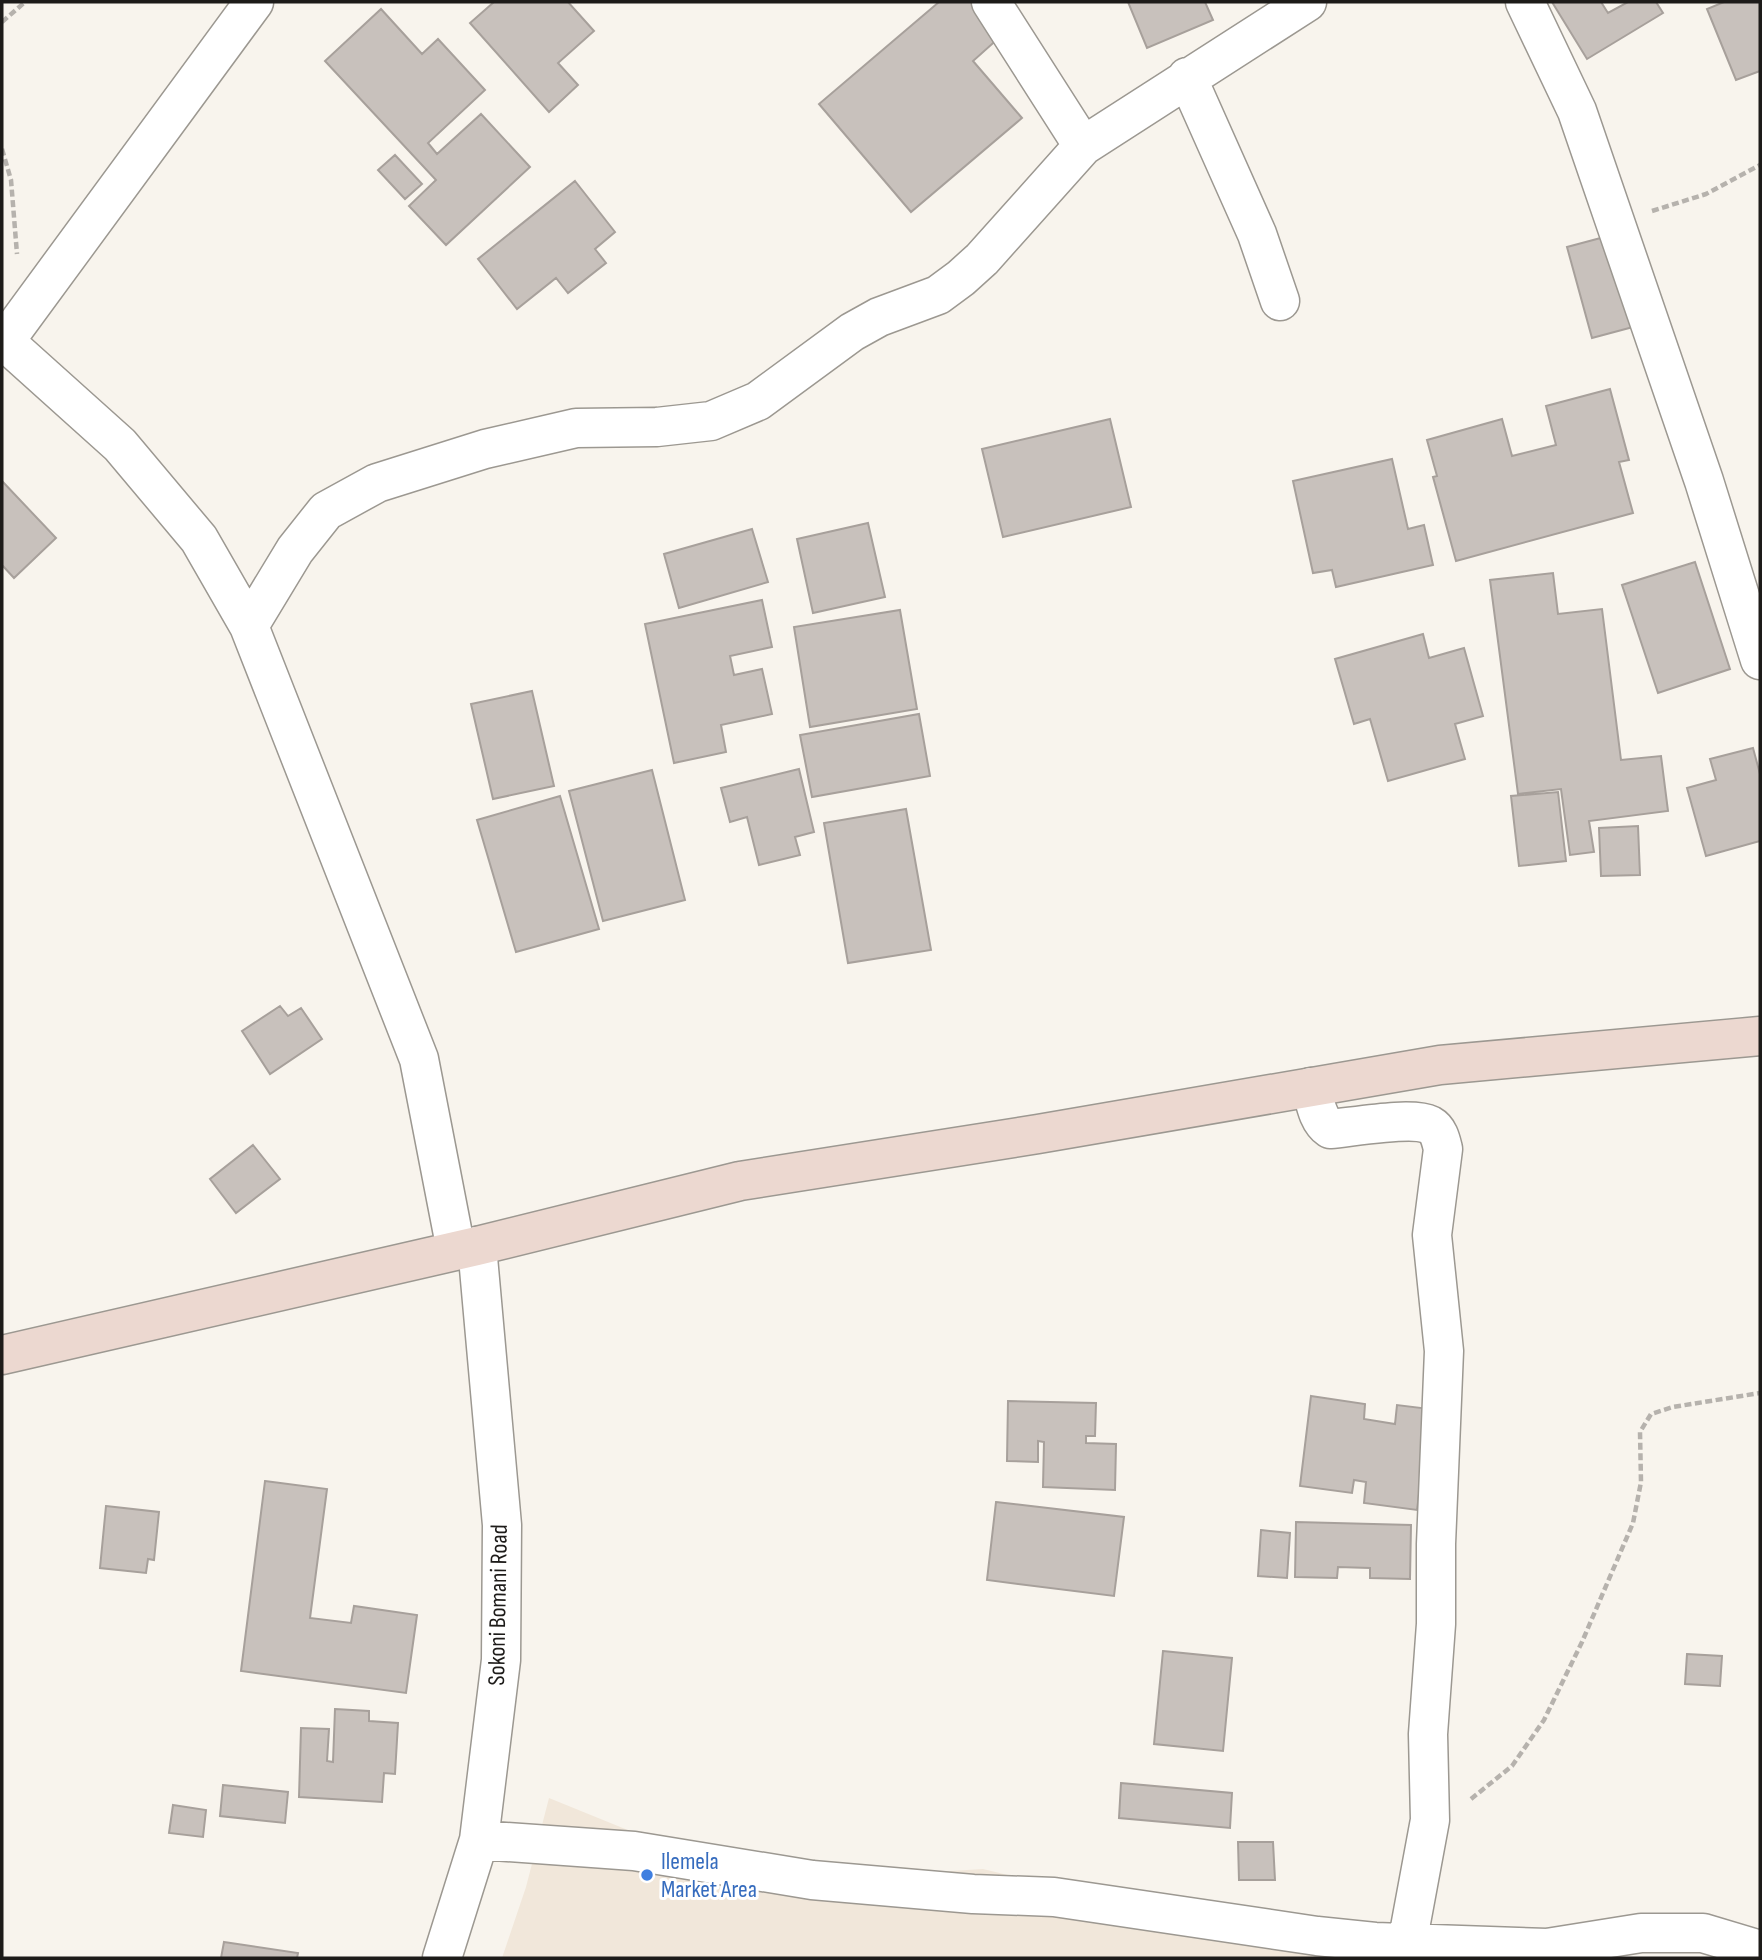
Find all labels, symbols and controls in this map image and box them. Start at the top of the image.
street label: Sokoni Bomani Road [482,1524,514,1686]
place label: Ilemela Market Area [661,1847,757,1904]
marker: Ilemela Market Area [639,1867,655,1883]

